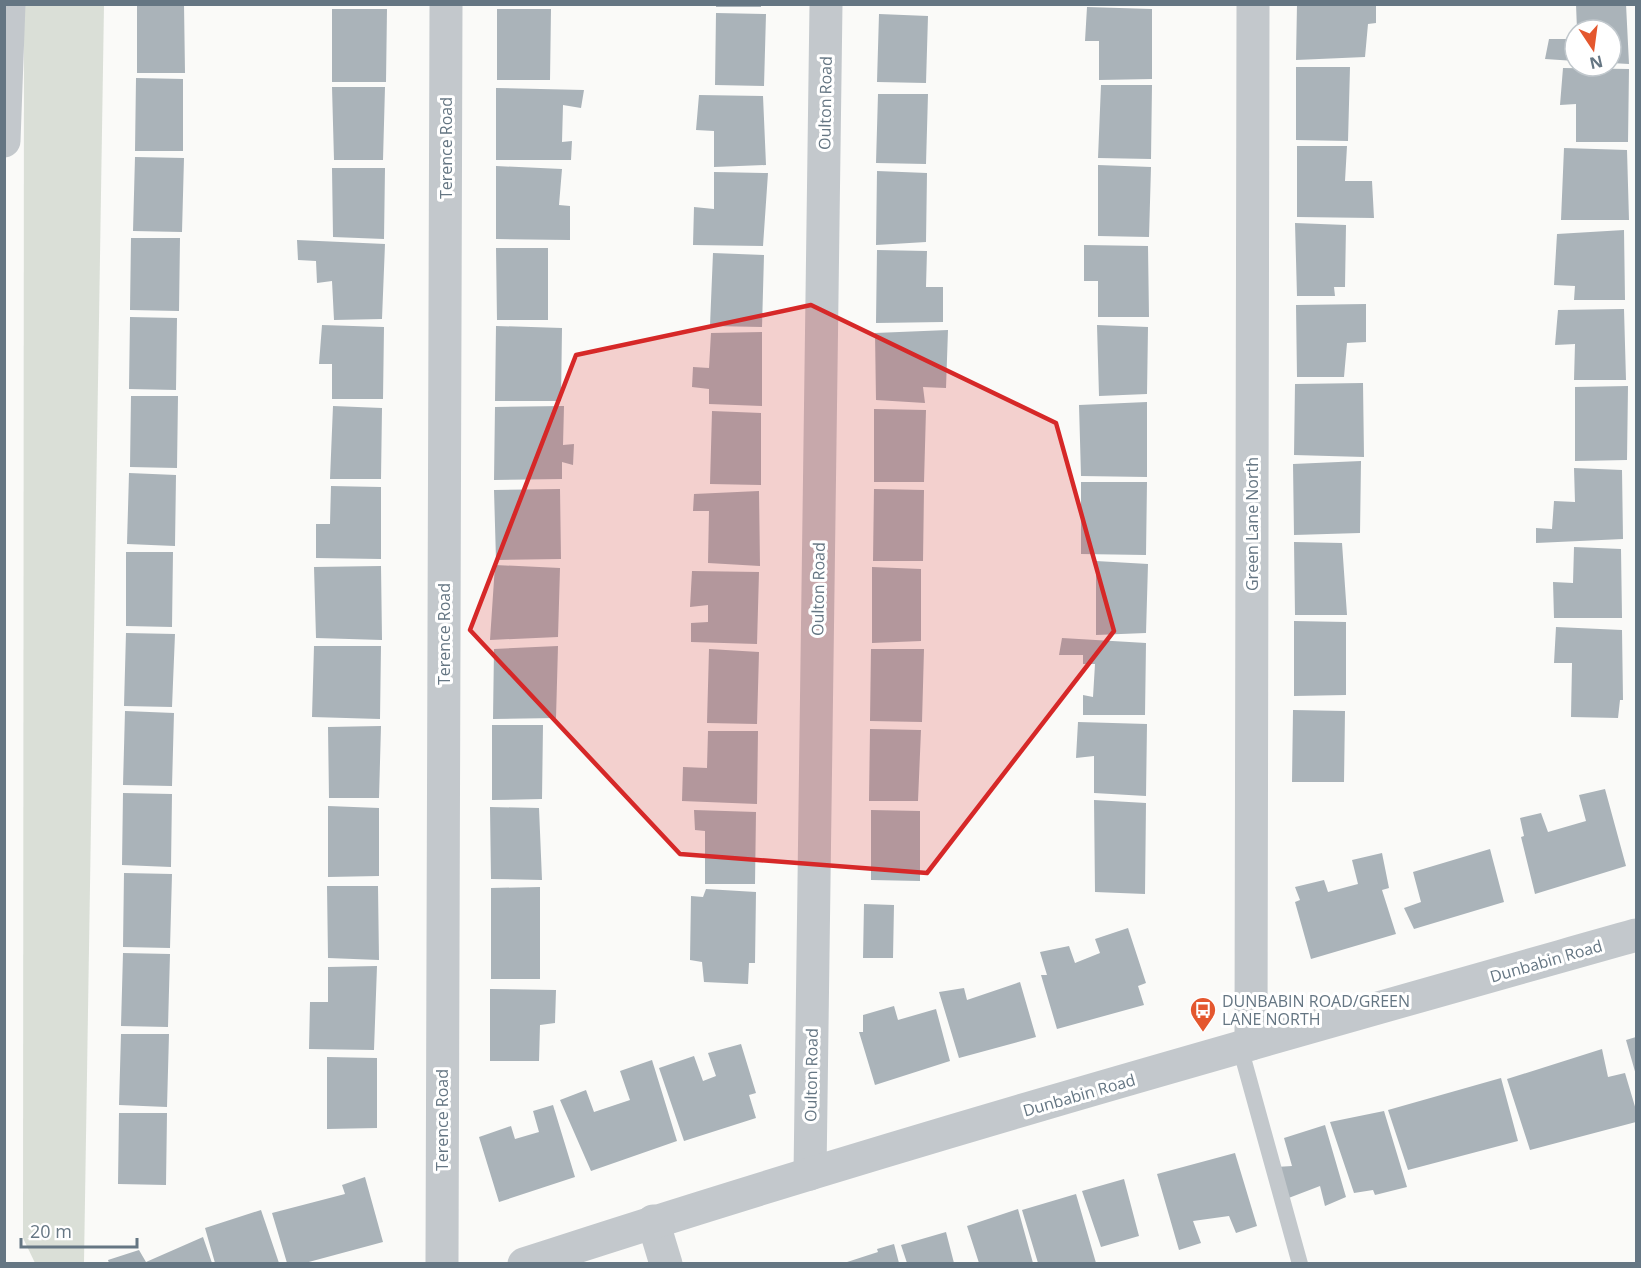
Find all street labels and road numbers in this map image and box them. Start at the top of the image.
street label: Oulton Road [813,56,837,150]
street label: Terence Road [435,97,457,199]
street label: Green Lane North [1241,457,1263,591]
street label: Oulton Road [806,542,830,636]
street label: Terence Road [433,583,455,685]
street label: Dunbabin Road [1487,934,1605,988]
street label: Oulton Road [799,1028,823,1122]
street label: Dunbabin Road [1020,1068,1138,1122]
street label: Terence Road [431,1069,453,1171]

